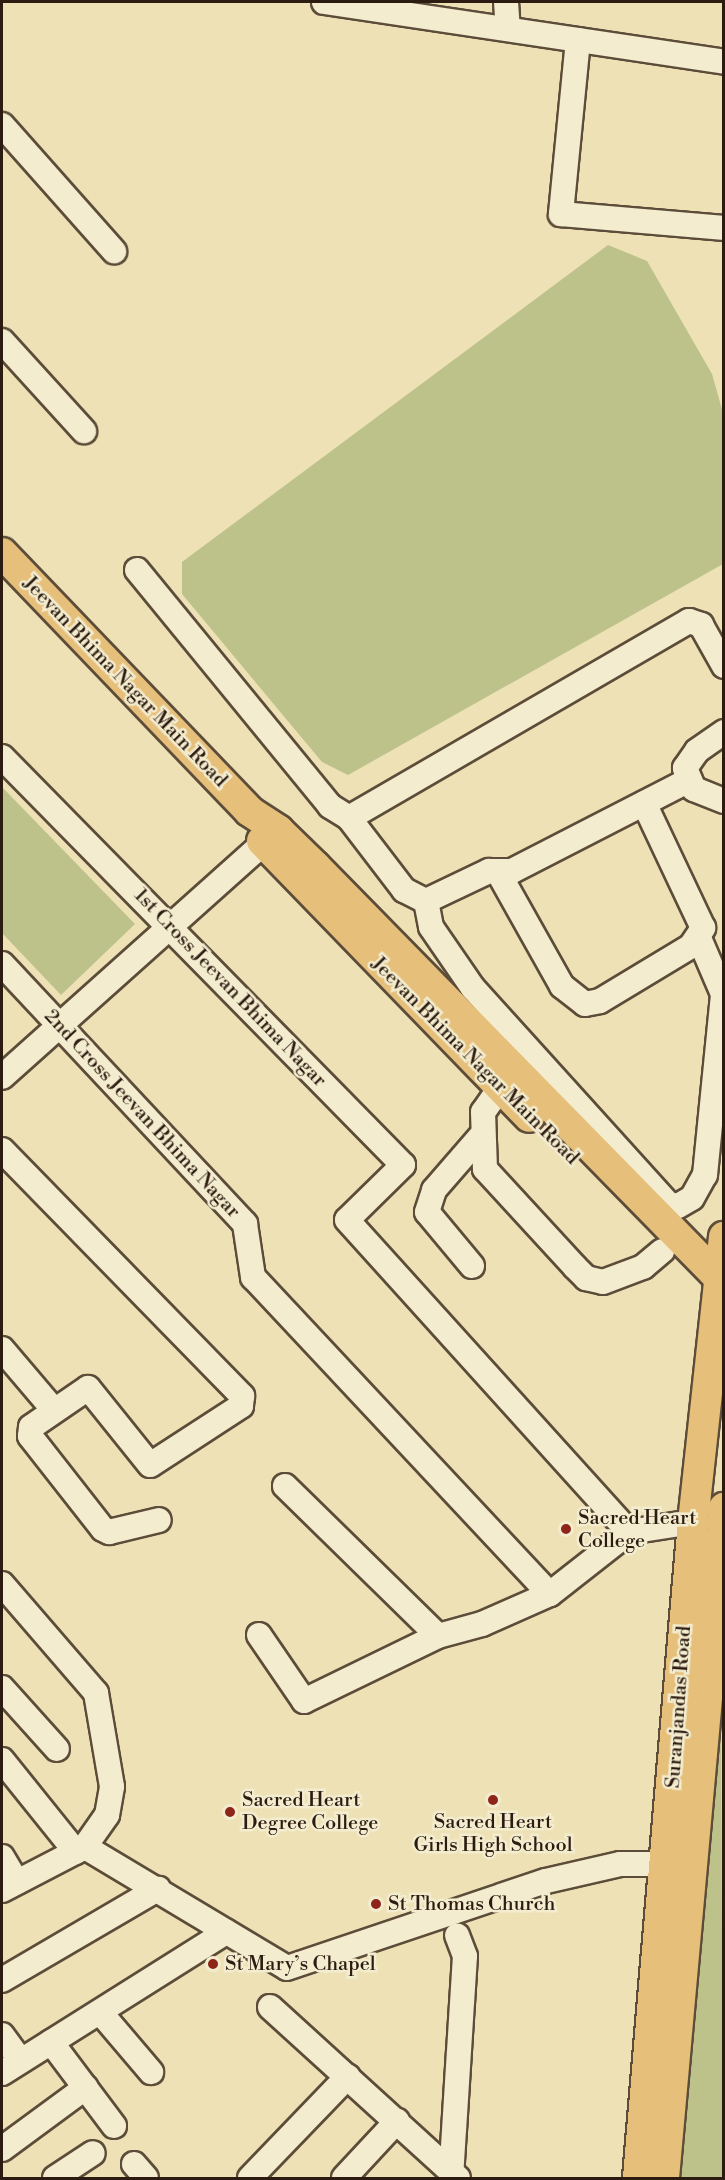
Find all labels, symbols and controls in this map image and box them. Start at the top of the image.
street label: Jeevan Bhima Nagar Main Road [18,572,232,792]
street label: 1st Cross Jeevan Bhima Nagar [129,884,331,1092]
street label: Jeevan Bhima Nagar Main Road [366,952,584,1170]
street label: 2nd Cross Jeevan Bhima Nagar [39,1005,245,1223]
place label: Sacred Heart College [578,1506,696,1553]
marker: Sacred Heart College [559,1522,573,1536]
street label: Suranjandas Road [661,1625,697,1789]
place label: Sacred Heart Degree College [242,1788,378,1835]
marker: Sacred Heart Girls High School [486,1793,500,1807]
marker: Sacred Heart Degree College [223,1805,237,1819]
place label: Sacred Heart Girls High School [413,1810,573,1857]
place label: St Thomas Church [388,1892,555,1916]
marker: St Thomas Church [369,1897,383,1911]
place label: St Mary’s Chapel [225,1952,376,1976]
marker: St Mary’s Chapel [206,1957,220,1971]

